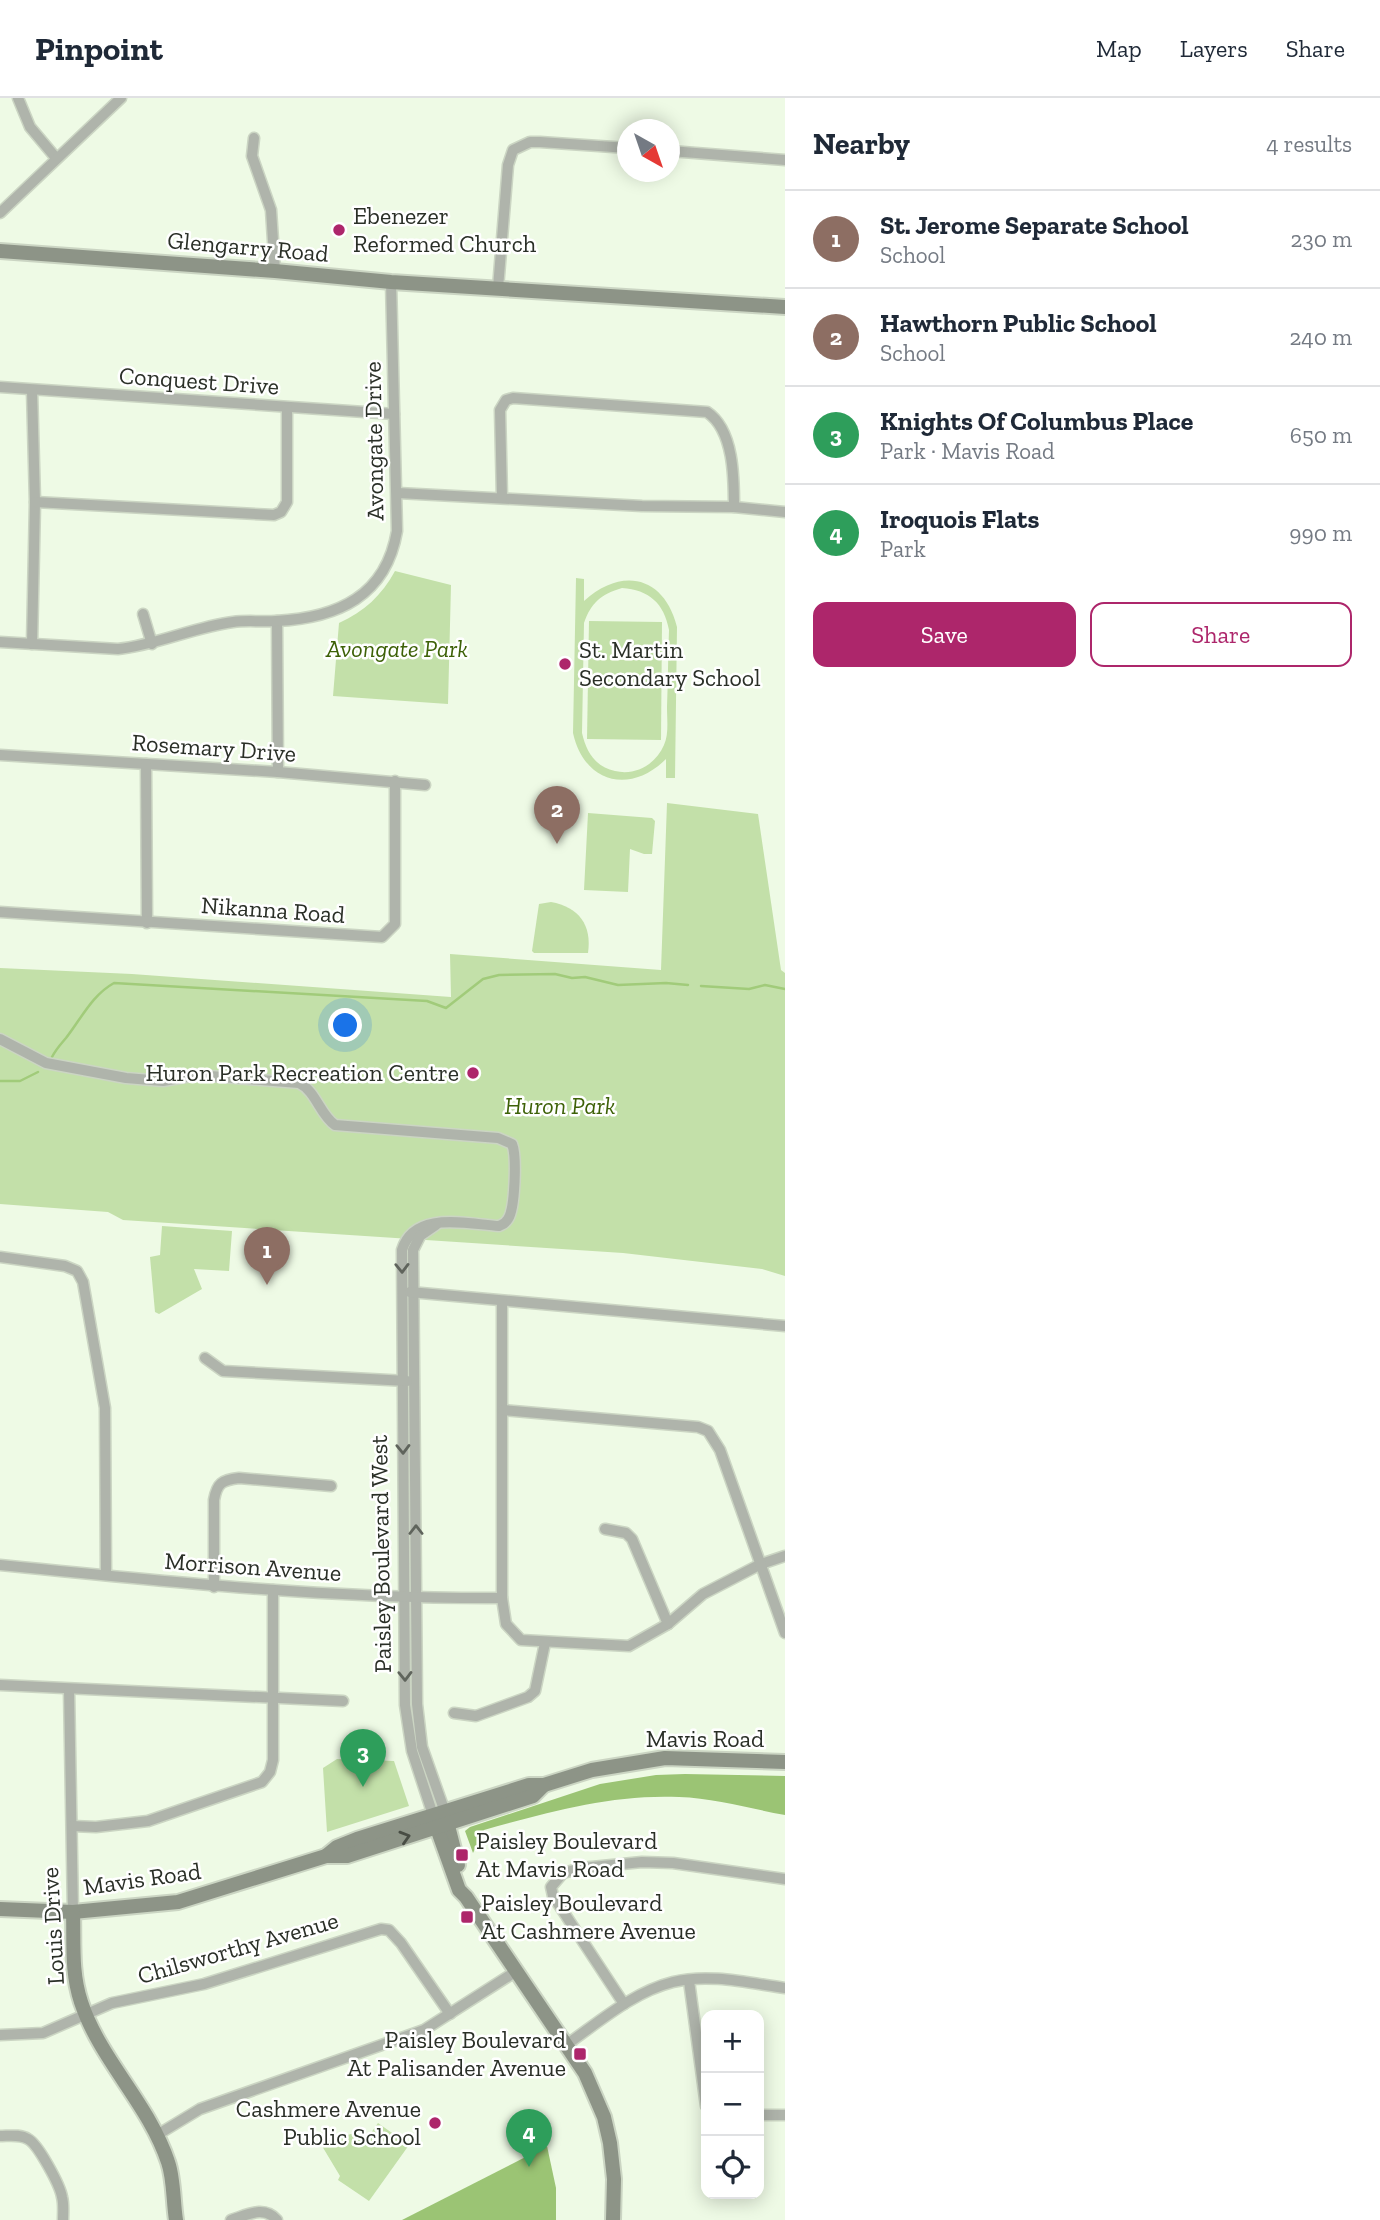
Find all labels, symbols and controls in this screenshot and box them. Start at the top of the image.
text: Pinpoint [35,29,163,68]
text: Map [1096,34,1142,63]
text: Layers [1180,34,1248,63]
text: Share [1286,34,1345,63]
north arrow [617,119,680,182]
text: Nearby [813,126,910,162]
text: 4 results [1266,130,1352,158]
place label: Ebenezer Reformed Church [353,201,537,258]
text: St. Jerome Separate School [880,209,1189,241]
marker: Ebenezer Reformed Church [331,222,347,238]
street label: Glengarry Road [166,225,330,268]
text: 1 [831,225,841,253]
text: 230 m [1291,225,1352,253]
text: School [880,241,945,269]
text: Hawthorn Public School [880,307,1157,339]
text: 2 [830,323,842,351]
text: 240 m [1289,323,1352,351]
text: School [880,339,945,367]
street label: Conquest Drive [118,360,280,401]
street label: Avongate Drive [358,361,389,521]
text: Knights Of Columbus Place [880,405,1193,437]
text: 3 [830,421,842,449]
text: 650 m [1290,421,1352,449]
text: Park · Mavis Road [880,437,1055,465]
text: Iroquois Flats [880,503,1039,535]
text: 4 [829,519,843,547]
text: 990 m [1289,519,1352,547]
text: Park [880,535,926,563]
button: Save [813,602,1076,667]
button: Share [1090,602,1352,667]
park label: Avongate Park [325,634,468,663]
place label: St. Martin Secondary School [579,635,761,692]
marker: St. Martin Secondary School [557,656,573,672]
street label: Rosemary Drive [131,727,297,768]
pin: 2 [534,786,580,844]
street label: Nikanna Road [200,890,346,929]
your location [328,1008,362,1042]
place label: Huron Park Recreation Centre [145,1058,459,1087]
marker: Huron Park Recreation Centre [465,1065,481,1081]
park label: Huron Park [504,1091,616,1120]
pin: 1 [244,1227,290,1285]
one-way arrow [395,1263,410,1274]
street label: Paisley Boulevard West [364,1435,397,1673]
one-way arrow [395,1444,411,1455]
one-way arrow [408,1524,424,1535]
street label: Morrison Avenue [164,1546,342,1587]
one-way arrow [397,1672,413,1682]
street label: Mavis Road [646,1724,764,1753]
pin: 3 [340,1729,386,1787]
place label: Paisley Boulevard At Mavis Road [476,1826,657,1883]
one-way arrow [399,1830,411,1845]
marker: Paisley Boulevard At Mavis Road [454,1847,470,1863]
street label: Mavis Road [81,1856,203,1901]
street label: Louis Drive [35,1866,70,1986]
place label: Paisley Boulevard At Cashmere Avenue [481,1888,696,1945]
street label: Chilsworthy Avenue [134,1905,341,1990]
marker: Paisley Boulevard At Cashmere Avenue [459,1909,475,1925]
map controls [701,2010,764,2199]
button: + [701,2010,764,2073]
place label: Paisley Boulevard At Palisander Avenue [347,2025,566,2082]
marker: Paisley Boulevard At Palisander Avenue [572,2046,588,2062]
button: − [701,2073,764,2136]
place label: Cashmere Avenue Public School [236,2094,421,2151]
pin: 4 [506,2109,552,2167]
marker: Cashmere Avenue Public School [427,2115,443,2131]
button: locate [701,2136,764,2199]

